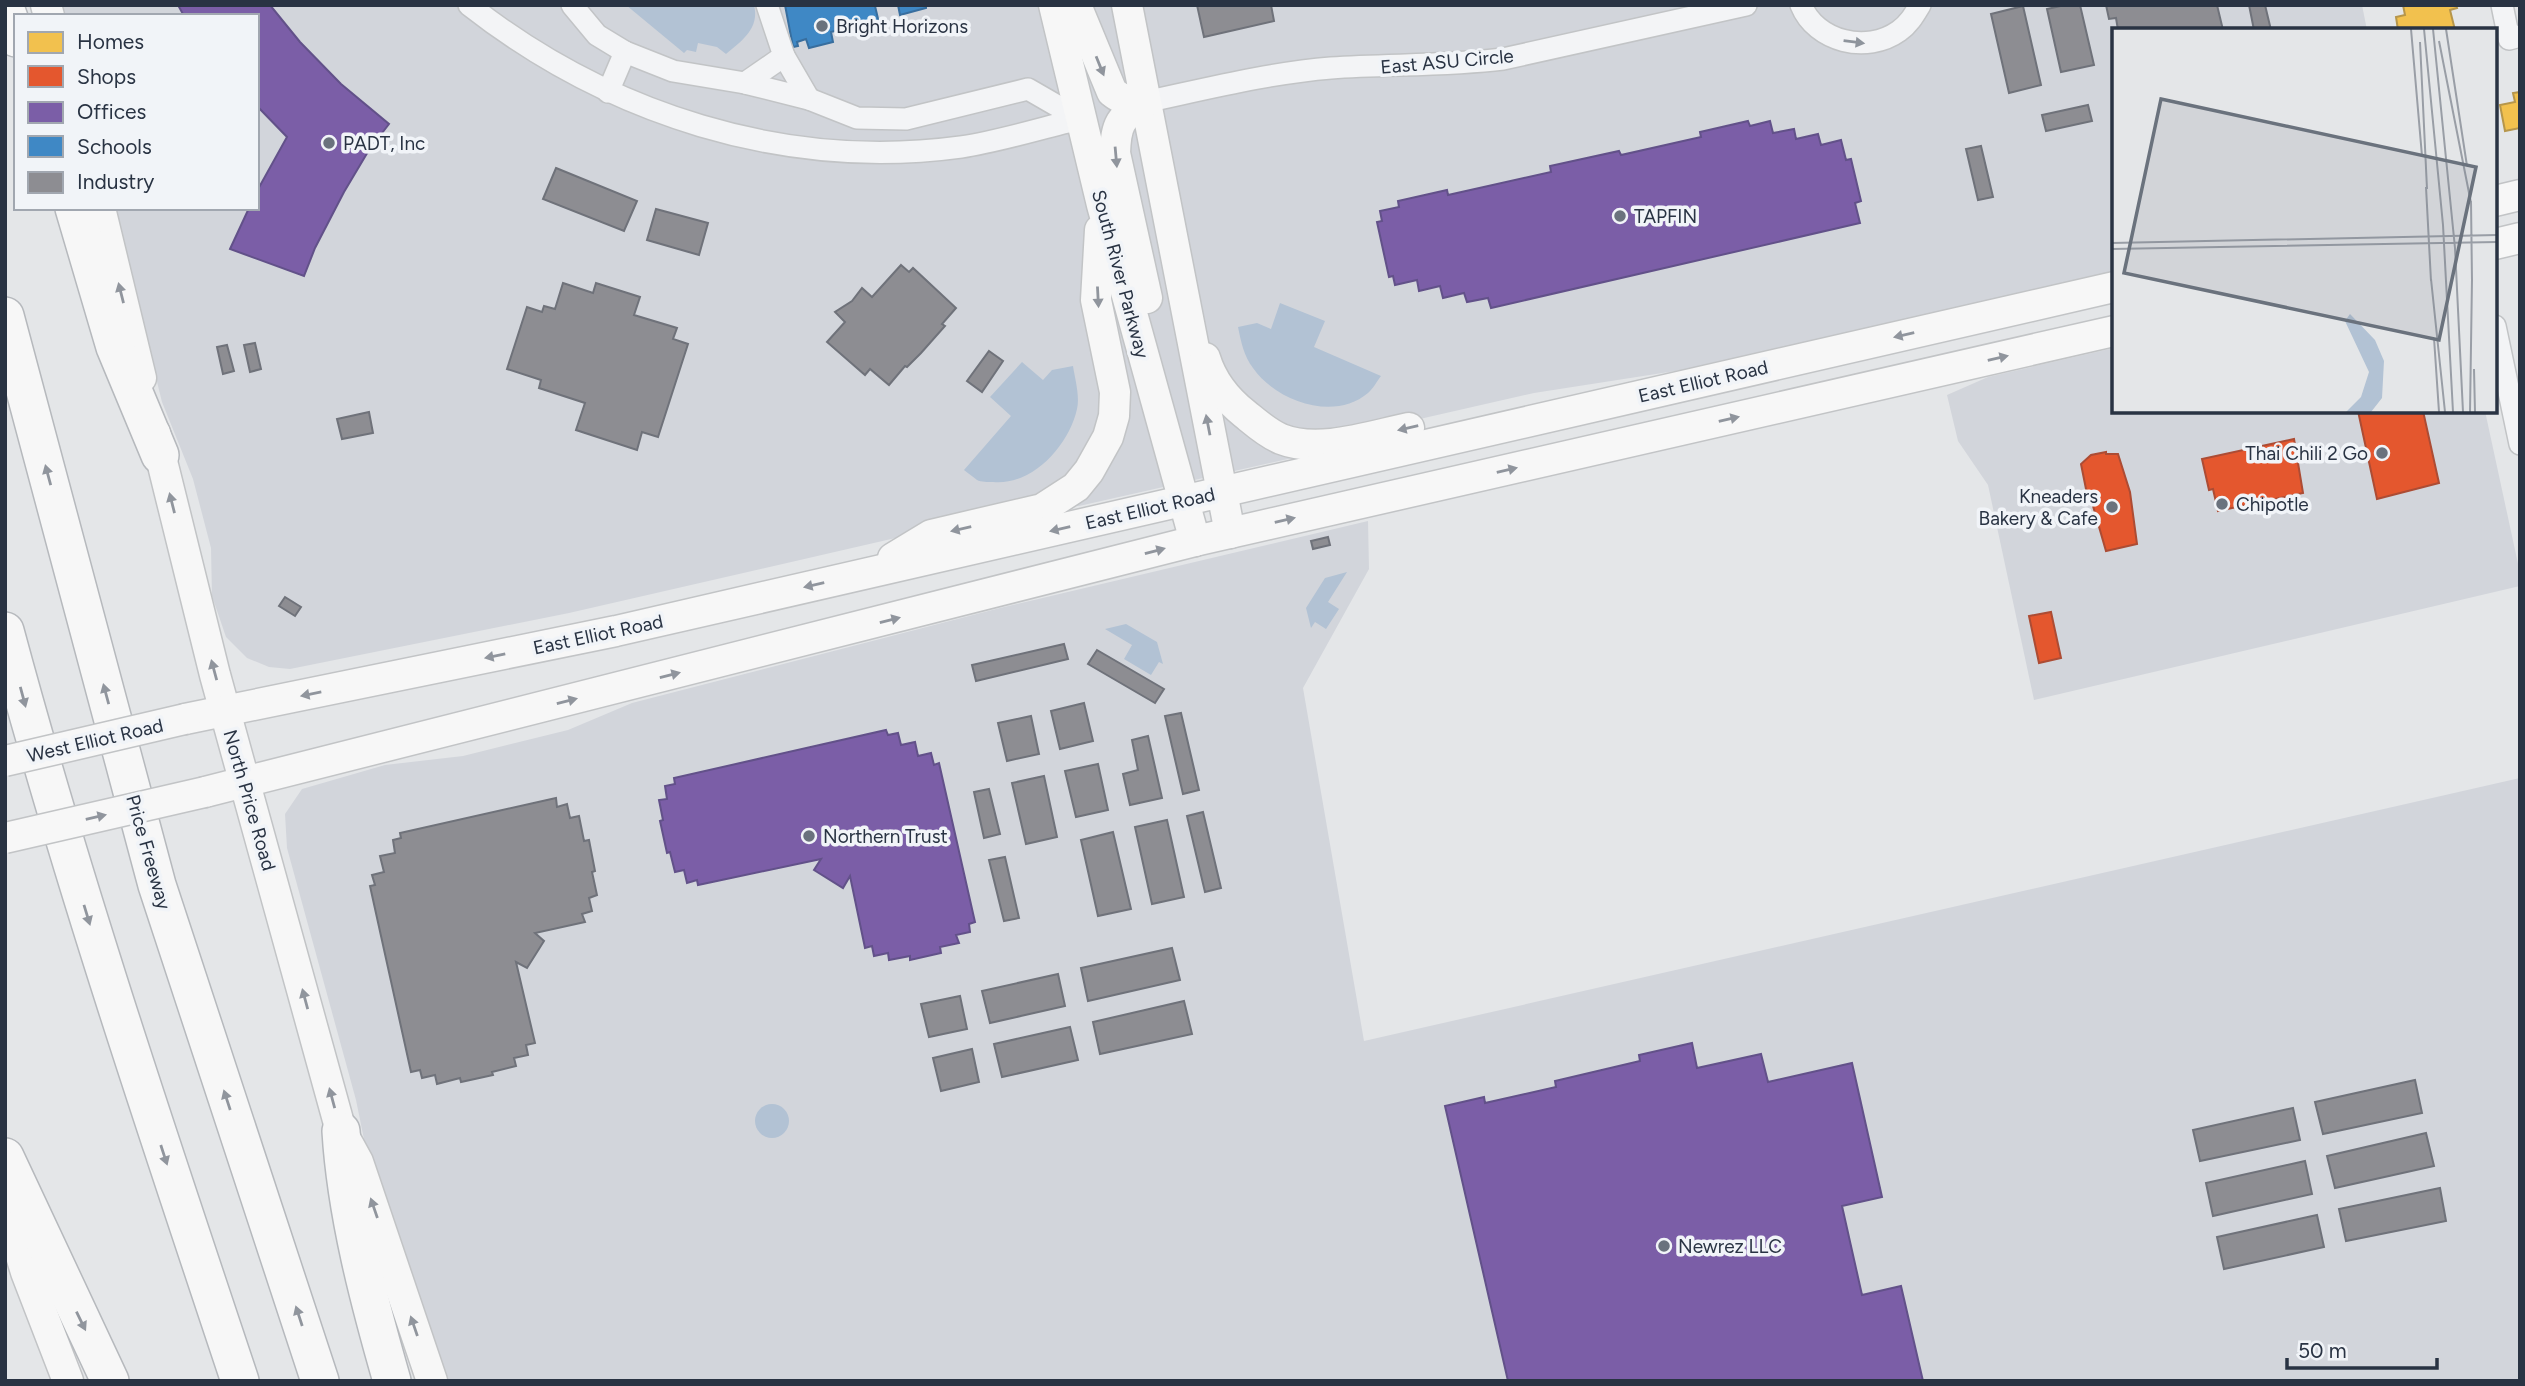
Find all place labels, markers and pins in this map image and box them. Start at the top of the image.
place label: Bright Horizons [836,15,968,38]
marker: Bright Horizons [814,18,830,34]
place label: PADT, Inc [343,132,425,155]
marker: PADT, Inc [321,135,337,151]
place label: TAPFIN [1634,205,1697,228]
marker: TAPFIN [1612,208,1628,224]
place label: Thai Chili 2 Go [2245,442,2368,465]
marker: Thai Chili 2 Go [2374,445,2390,461]
place label: Kneaders Bakery & Cafe [1979,485,2098,530]
place label: Chipotle [2236,493,2309,516]
marker: Chipotle [2214,496,2230,512]
marker: Kneaders Bakery & Cafe [2104,499,2120,515]
place label: Northern Trust [823,825,948,848]
marker: Northern Trust [801,828,817,844]
place label: Newrez LLC [1678,1235,1782,1258]
marker: Newrez LLC [1656,1238,1672,1254]

